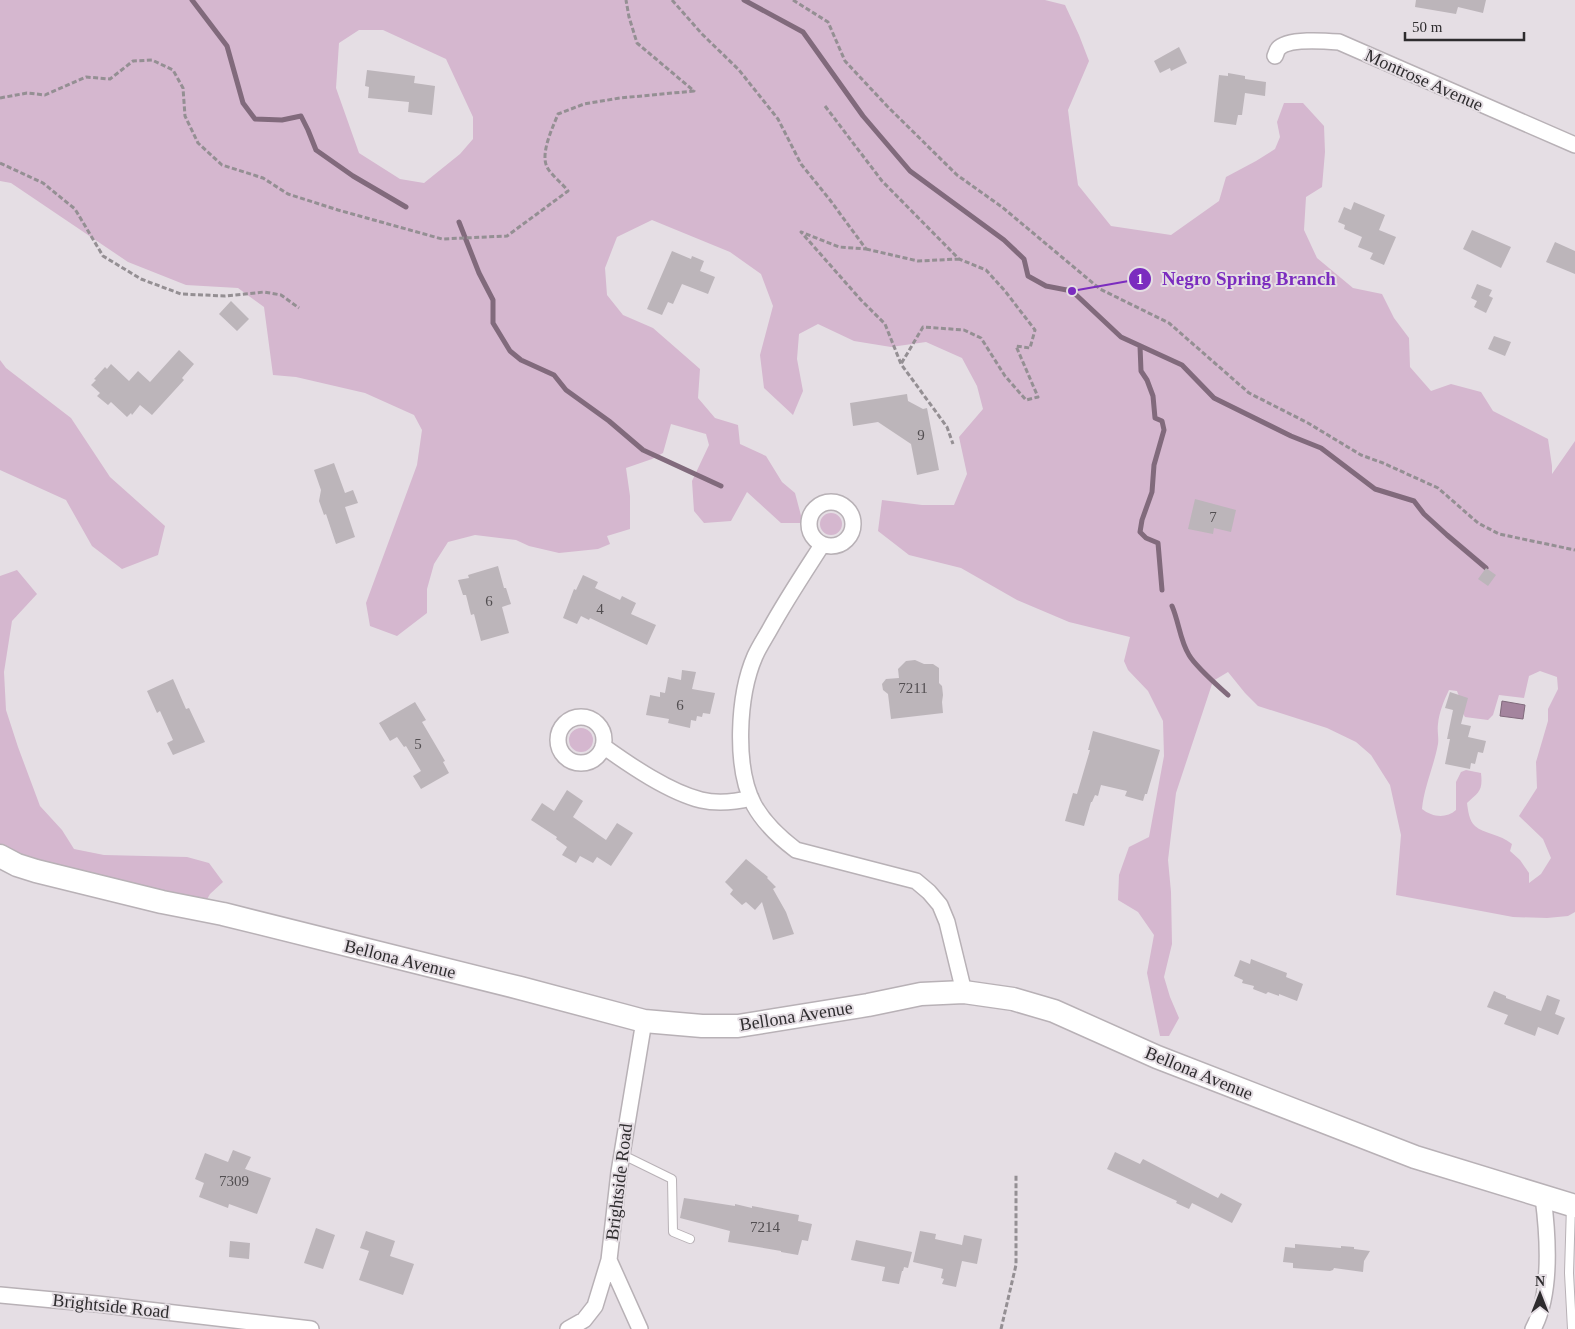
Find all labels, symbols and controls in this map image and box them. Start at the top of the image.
scale bar [1405,10,1524,42]
text: 50 m [1412,19,1443,35]
street label: Montrose Avenue [1362,45,1486,115]
callout: Negro Spring Branch [1127,262,1346,296]
text: Negro Spring Branch [1162,268,1336,289]
text: 1 [1136,271,1144,287]
house number: 9 [917,427,925,443]
house number: 7 [1209,509,1217,525]
house number: 6 [485,593,493,609]
house number: 4 [596,601,604,617]
house number: 7211 [898,680,928,696]
house number: 6 [676,697,684,713]
house number: 5 [414,736,422,752]
street label: Bellona Avenue [342,935,458,983]
street label: Bellona Avenue [738,997,854,1035]
street label: Bellona Avenue [1142,1042,1256,1104]
street label: Brightside Road [602,1122,636,1242]
house number: 7309 [219,1173,249,1189]
house number: 7214 [750,1219,781,1235]
north arrow [1515,1269,1565,1319]
text: N [1535,1274,1545,1289]
street label: Brightside Road [52,1290,170,1322]

